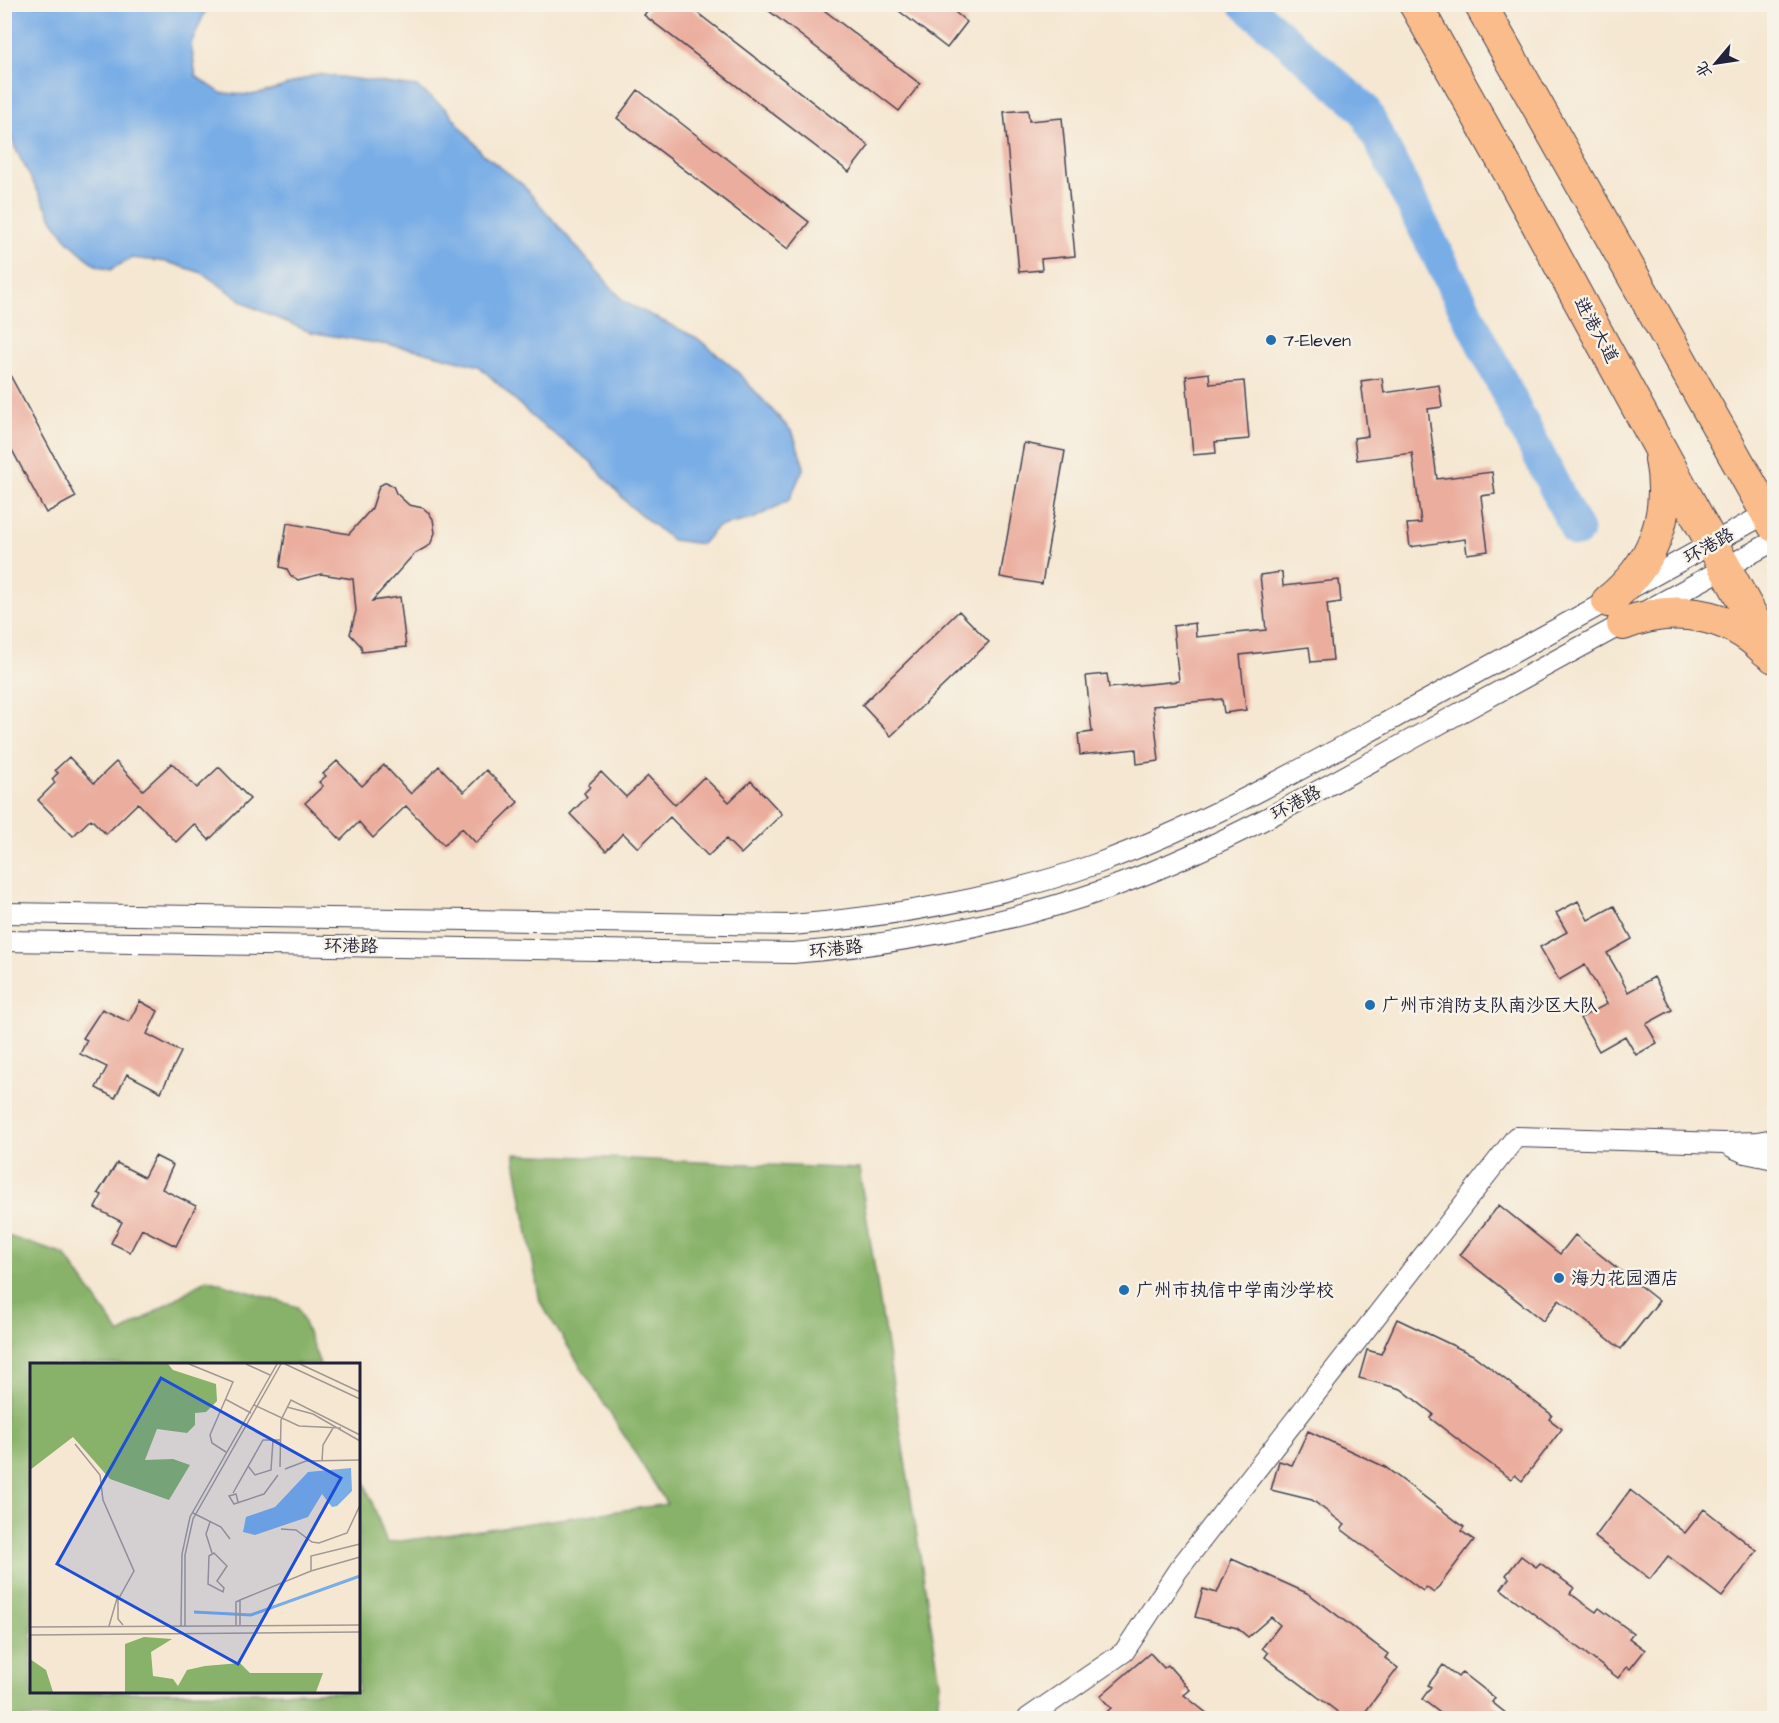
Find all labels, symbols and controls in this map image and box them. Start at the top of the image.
north arrow [1686,33,1746,93]
text: 北 [1690,57,1717,82]
street label: 进港大道 [1568,292,1624,368]
place label: 7-Eleven [1283,328,1351,353]
marker: 7-Eleven [1264,333,1278,347]
street label: 环港路 [1679,522,1739,570]
street label: 环港路 [1266,779,1326,827]
street label: 环港路 [324,933,378,959]
street label: 环港路 [808,934,864,964]
place label: 广州市消防支队南沙区大队 [1382,993,1598,1018]
marker: 广州市消防支队南沙区大队 [1363,998,1377,1012]
place label: 海力花园酒店 [1571,1266,1679,1291]
marker: 海力花园酒店 [1552,1271,1566,1285]
place label: 广州市执信中学南沙学校 [1136,1278,1334,1303]
marker: 广州市执信中学南沙学校 [1117,1283,1131,1297]
inset map [30,1363,360,1693]

